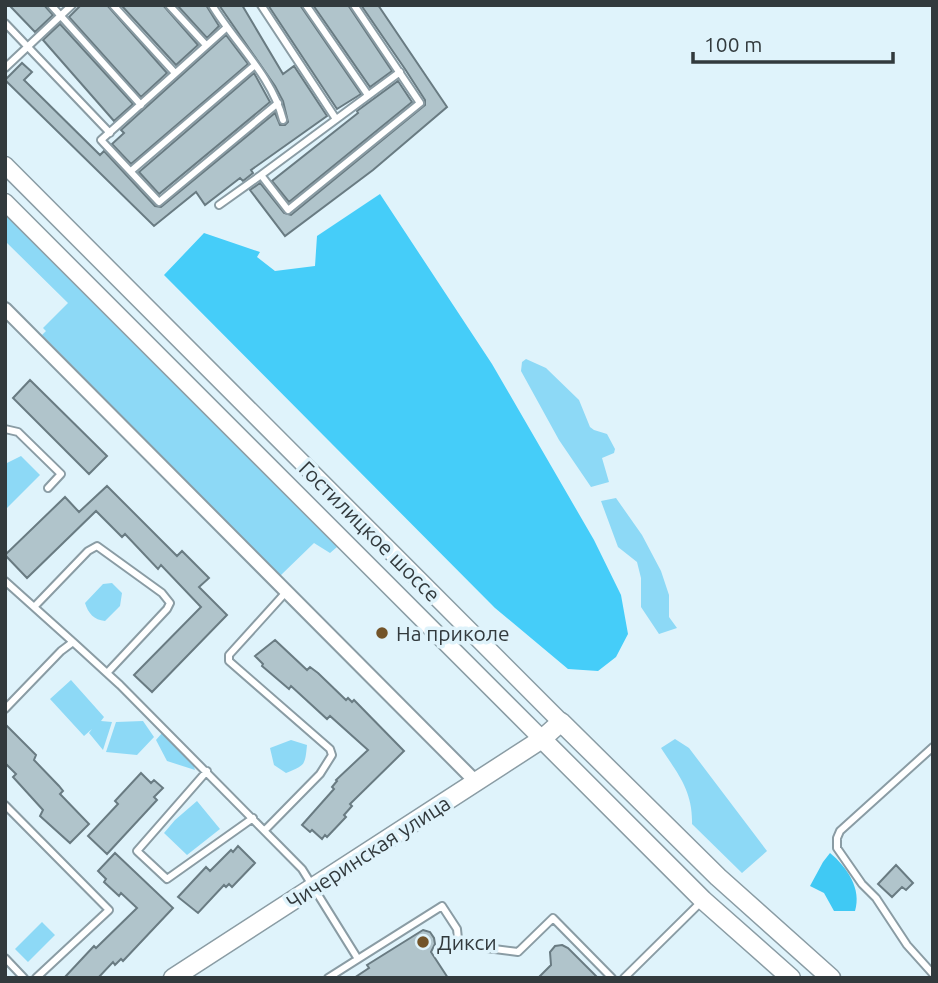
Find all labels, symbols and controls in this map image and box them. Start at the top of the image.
scale bar [693,21,892,65]
text: 100 m [704,32,762,56]
street label: Гостилицкое шоссе [295,456,445,606]
place label: На приколе [396,621,510,645]
marker: На приколе [374,625,390,641]
street label: Чичеринская улица [282,790,454,914]
place label: Дикси [437,930,497,954]
marker: Дикси [415,934,431,950]

